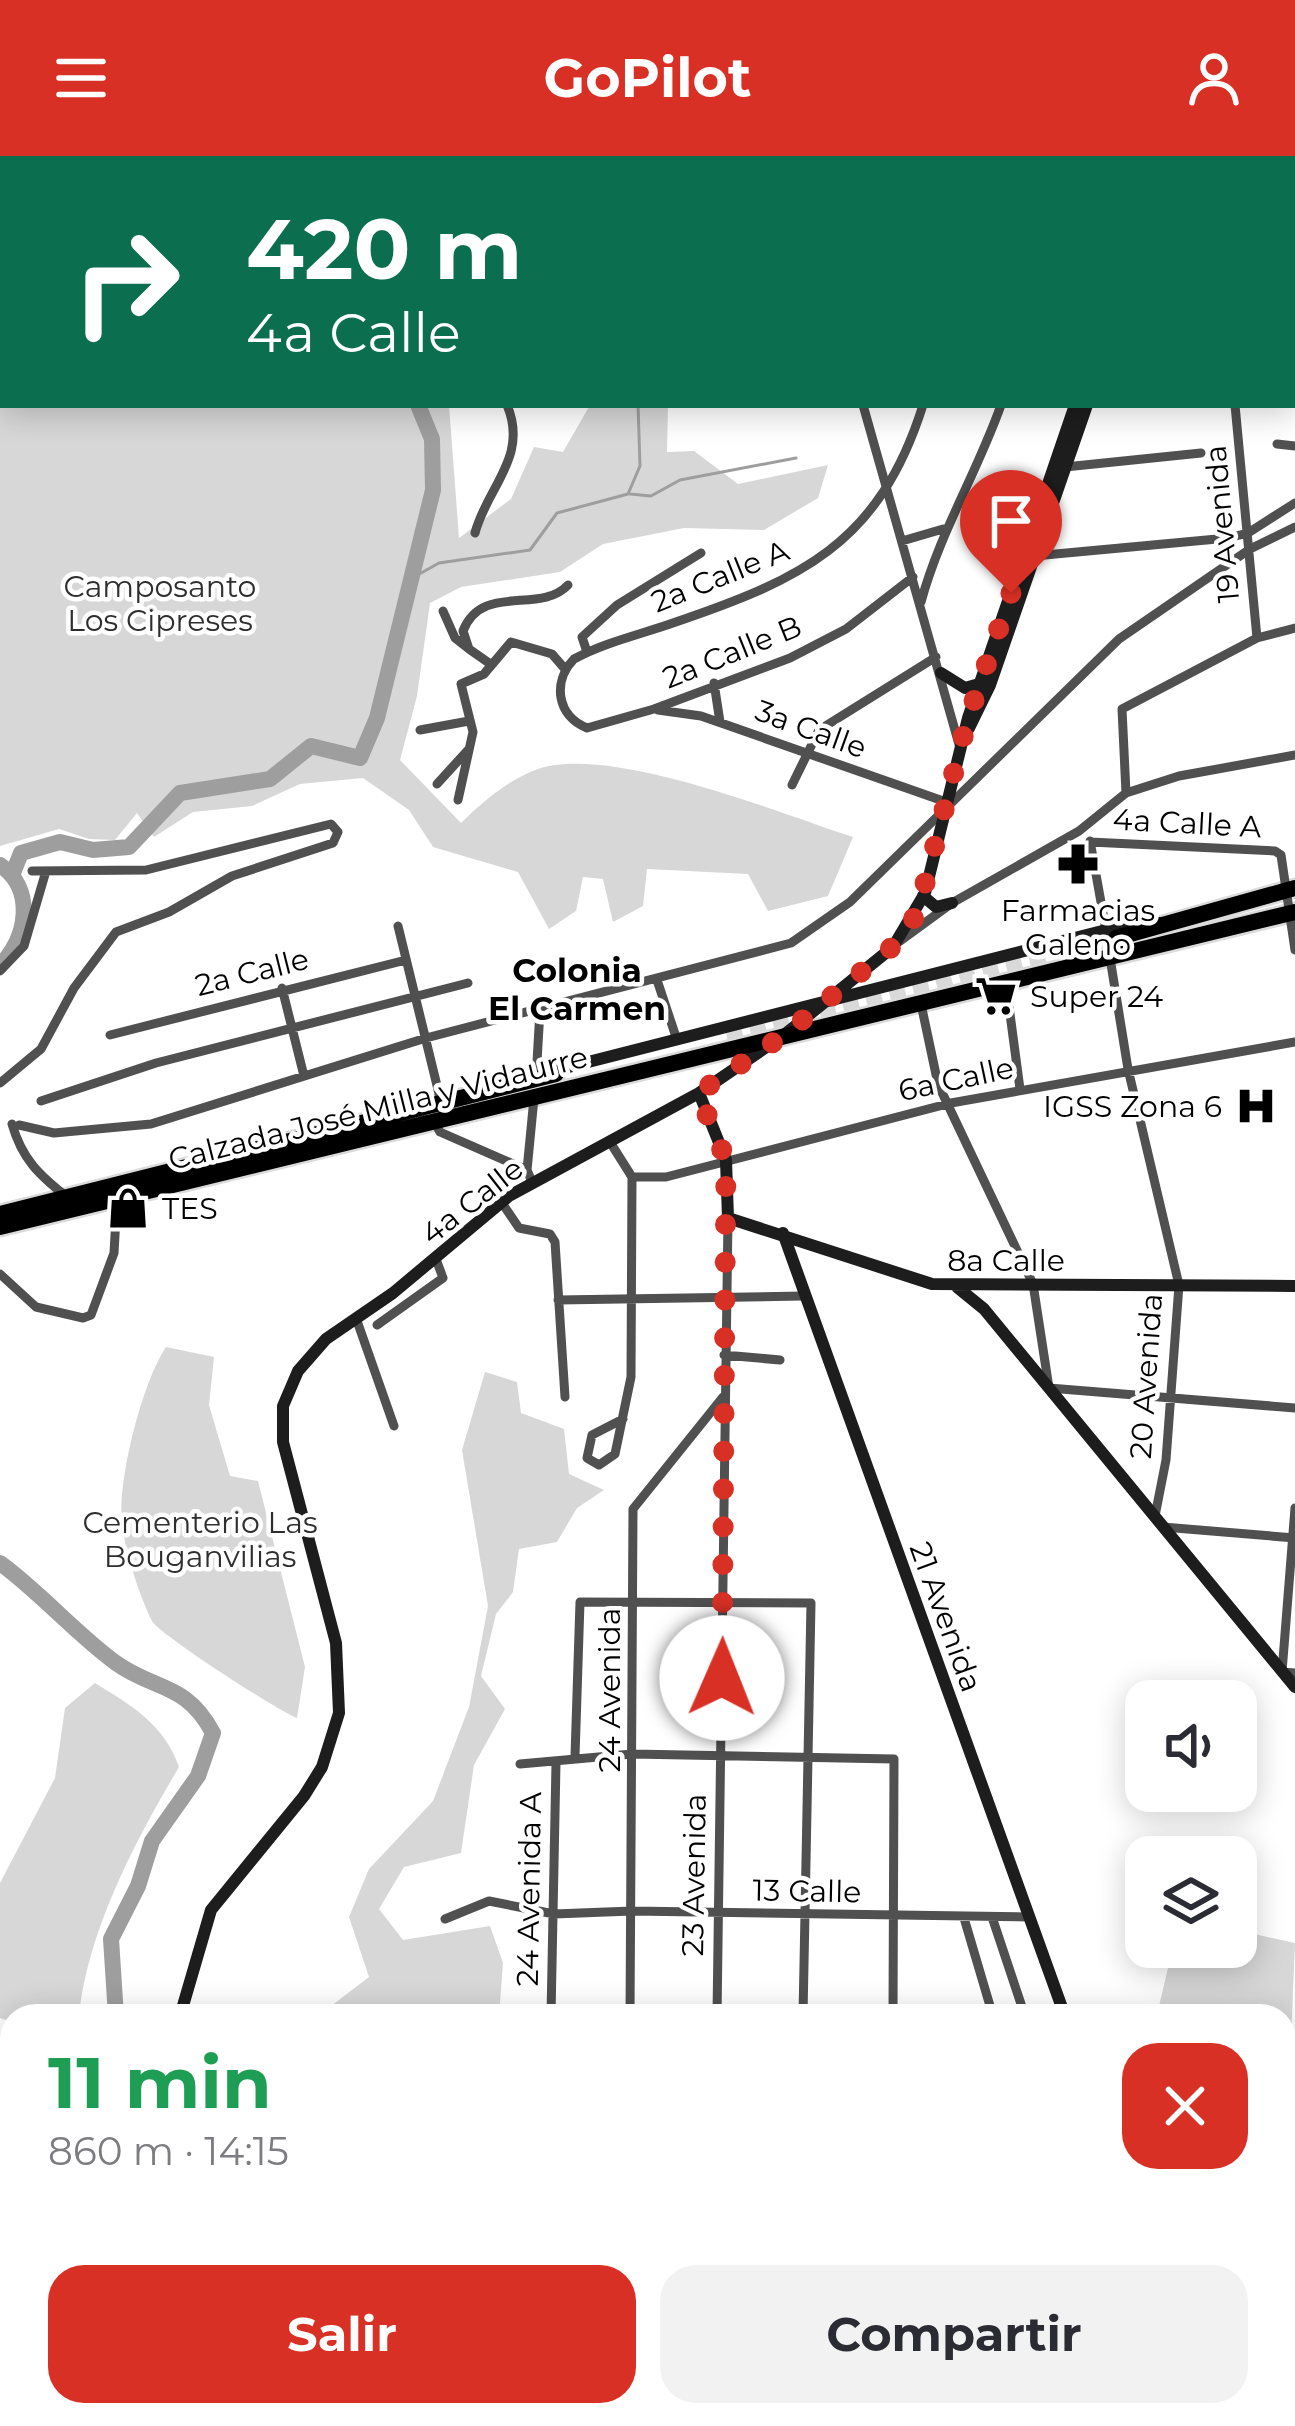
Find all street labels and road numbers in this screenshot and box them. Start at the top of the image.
street label: 19 Avenida [1197,444,1247,604]
street label: 2a Calle A [646,532,795,620]
street label: 2a Calle B [657,607,807,697]
street label: 3a Calle [750,692,872,766]
street label: 4a Calle A [1112,801,1263,845]
street label: 2a Calle [191,940,313,1004]
street label: Calzada José Milla y Vidaurre [164,1038,592,1178]
street label: 6a Calle [895,1049,1017,1109]
street label: 4a Calle [414,1150,530,1252]
street label: 8a Calle [947,1242,1065,1279]
street label: 20 Avenida [1122,1292,1170,1460]
street label: 21 Avenida [902,1537,990,1697]
street label: 24 Avenida [591,1607,628,1773]
street label: 24 Avenida A [509,1791,549,1987]
street label: 23 Avenida [674,1793,714,1957]
street label: 13 Calle [752,1872,862,1910]

